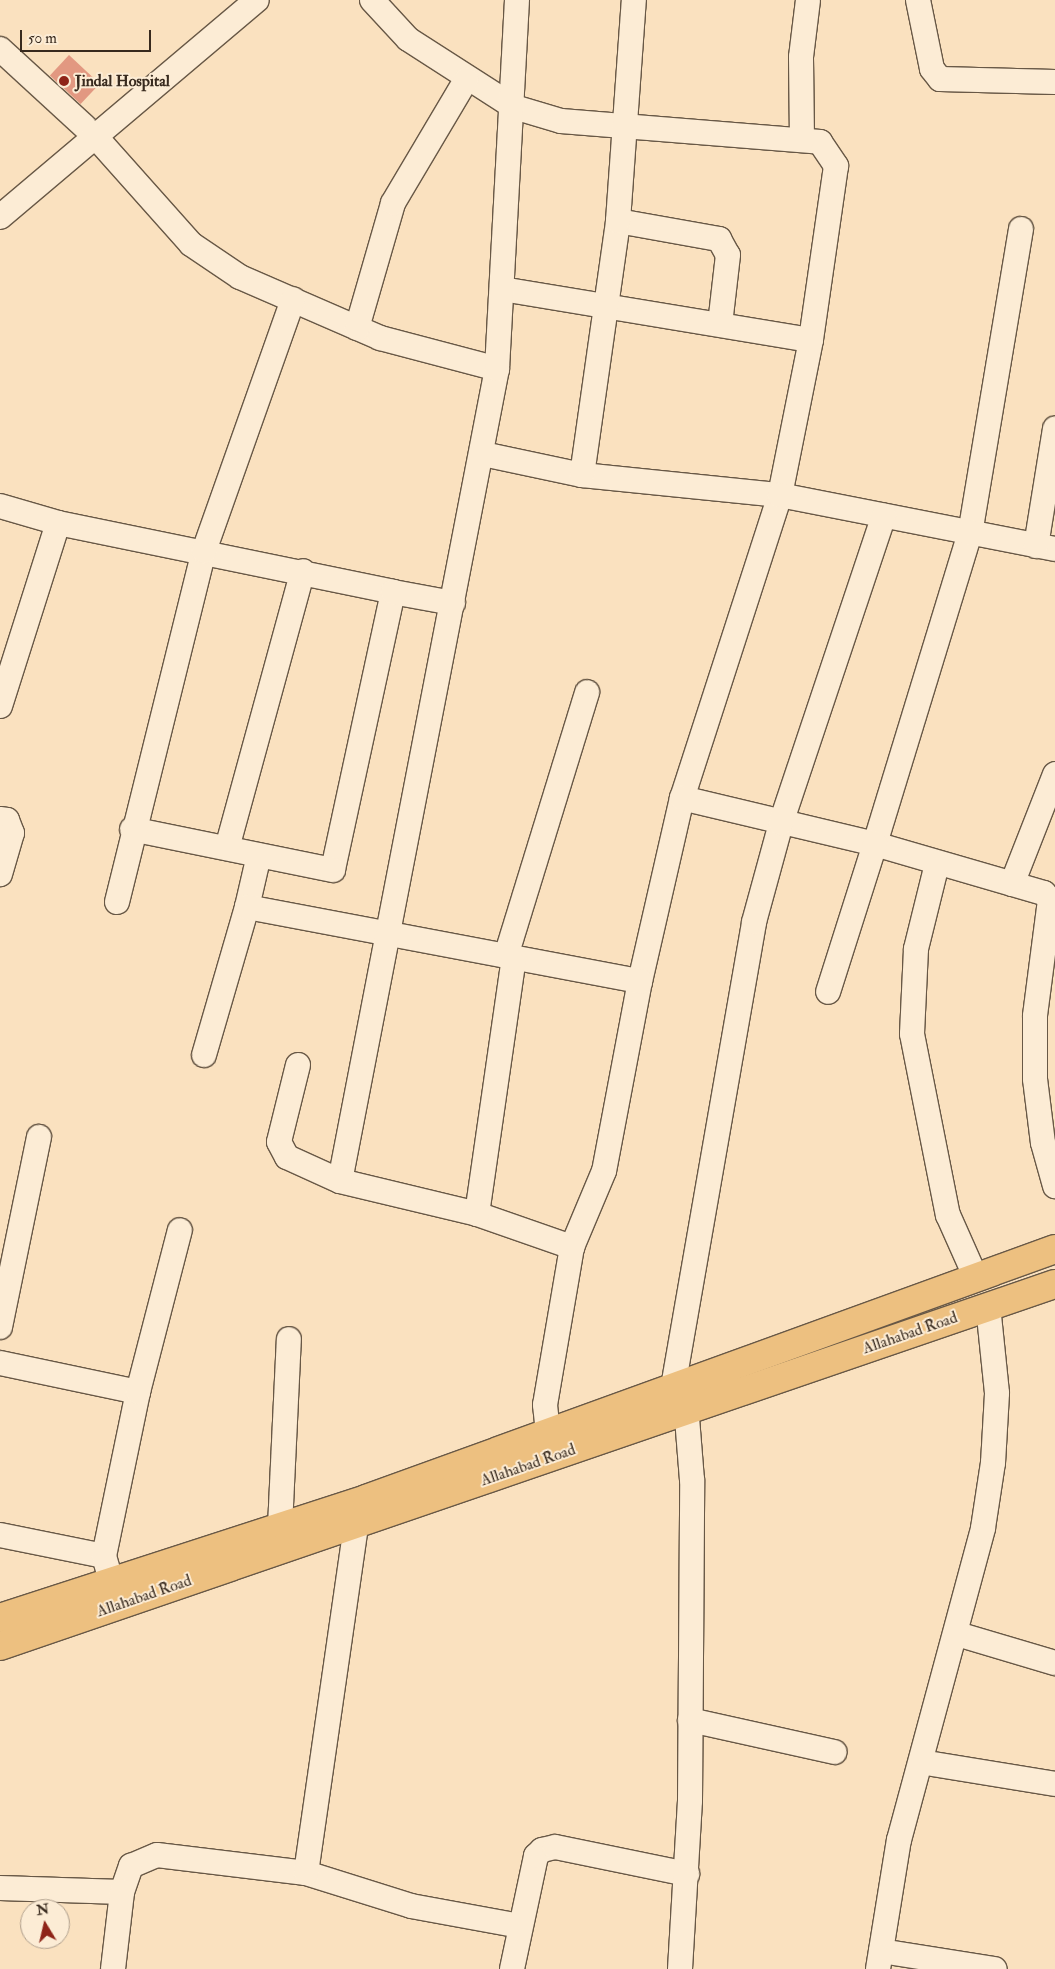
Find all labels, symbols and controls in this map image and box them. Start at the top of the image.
scale bar [22,20,154,52]
text: 50 m [28,29,57,48]
place label: Jindal Hospital [75,71,170,91]
marker: Jindal Hospital [57,74,71,88]
street label: Allahabad Road [860,1308,960,1358]
street label: Allahabad Road [478,1440,578,1490]
street label: Allahabad Road [94,1571,194,1621]
north arrow [20,1899,70,1949]
text: N [35,1900,50,1919]

